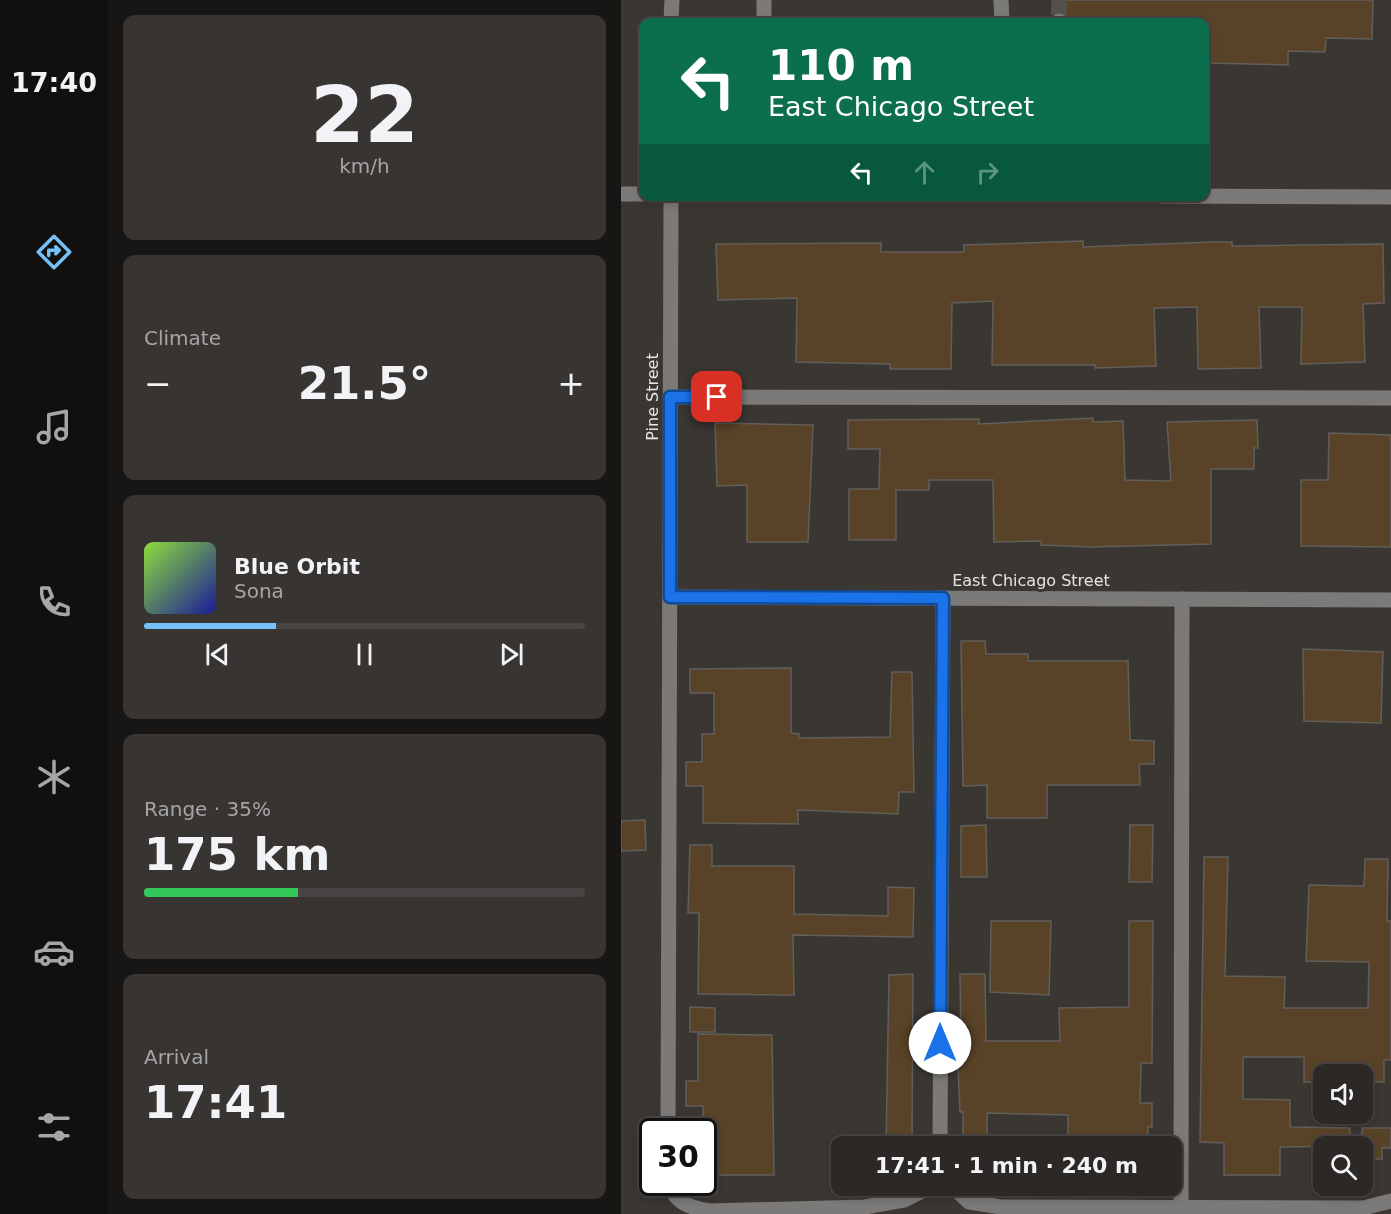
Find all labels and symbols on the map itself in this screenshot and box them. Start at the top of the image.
street label: Pine Street [643,353,662,441]
pin [691,371,742,422]
street label: East Chicago Street [952,571,1110,590]
position arrow [908,1011,972,1075]
speed limit sign: 30 [639,1118,717,1196]

